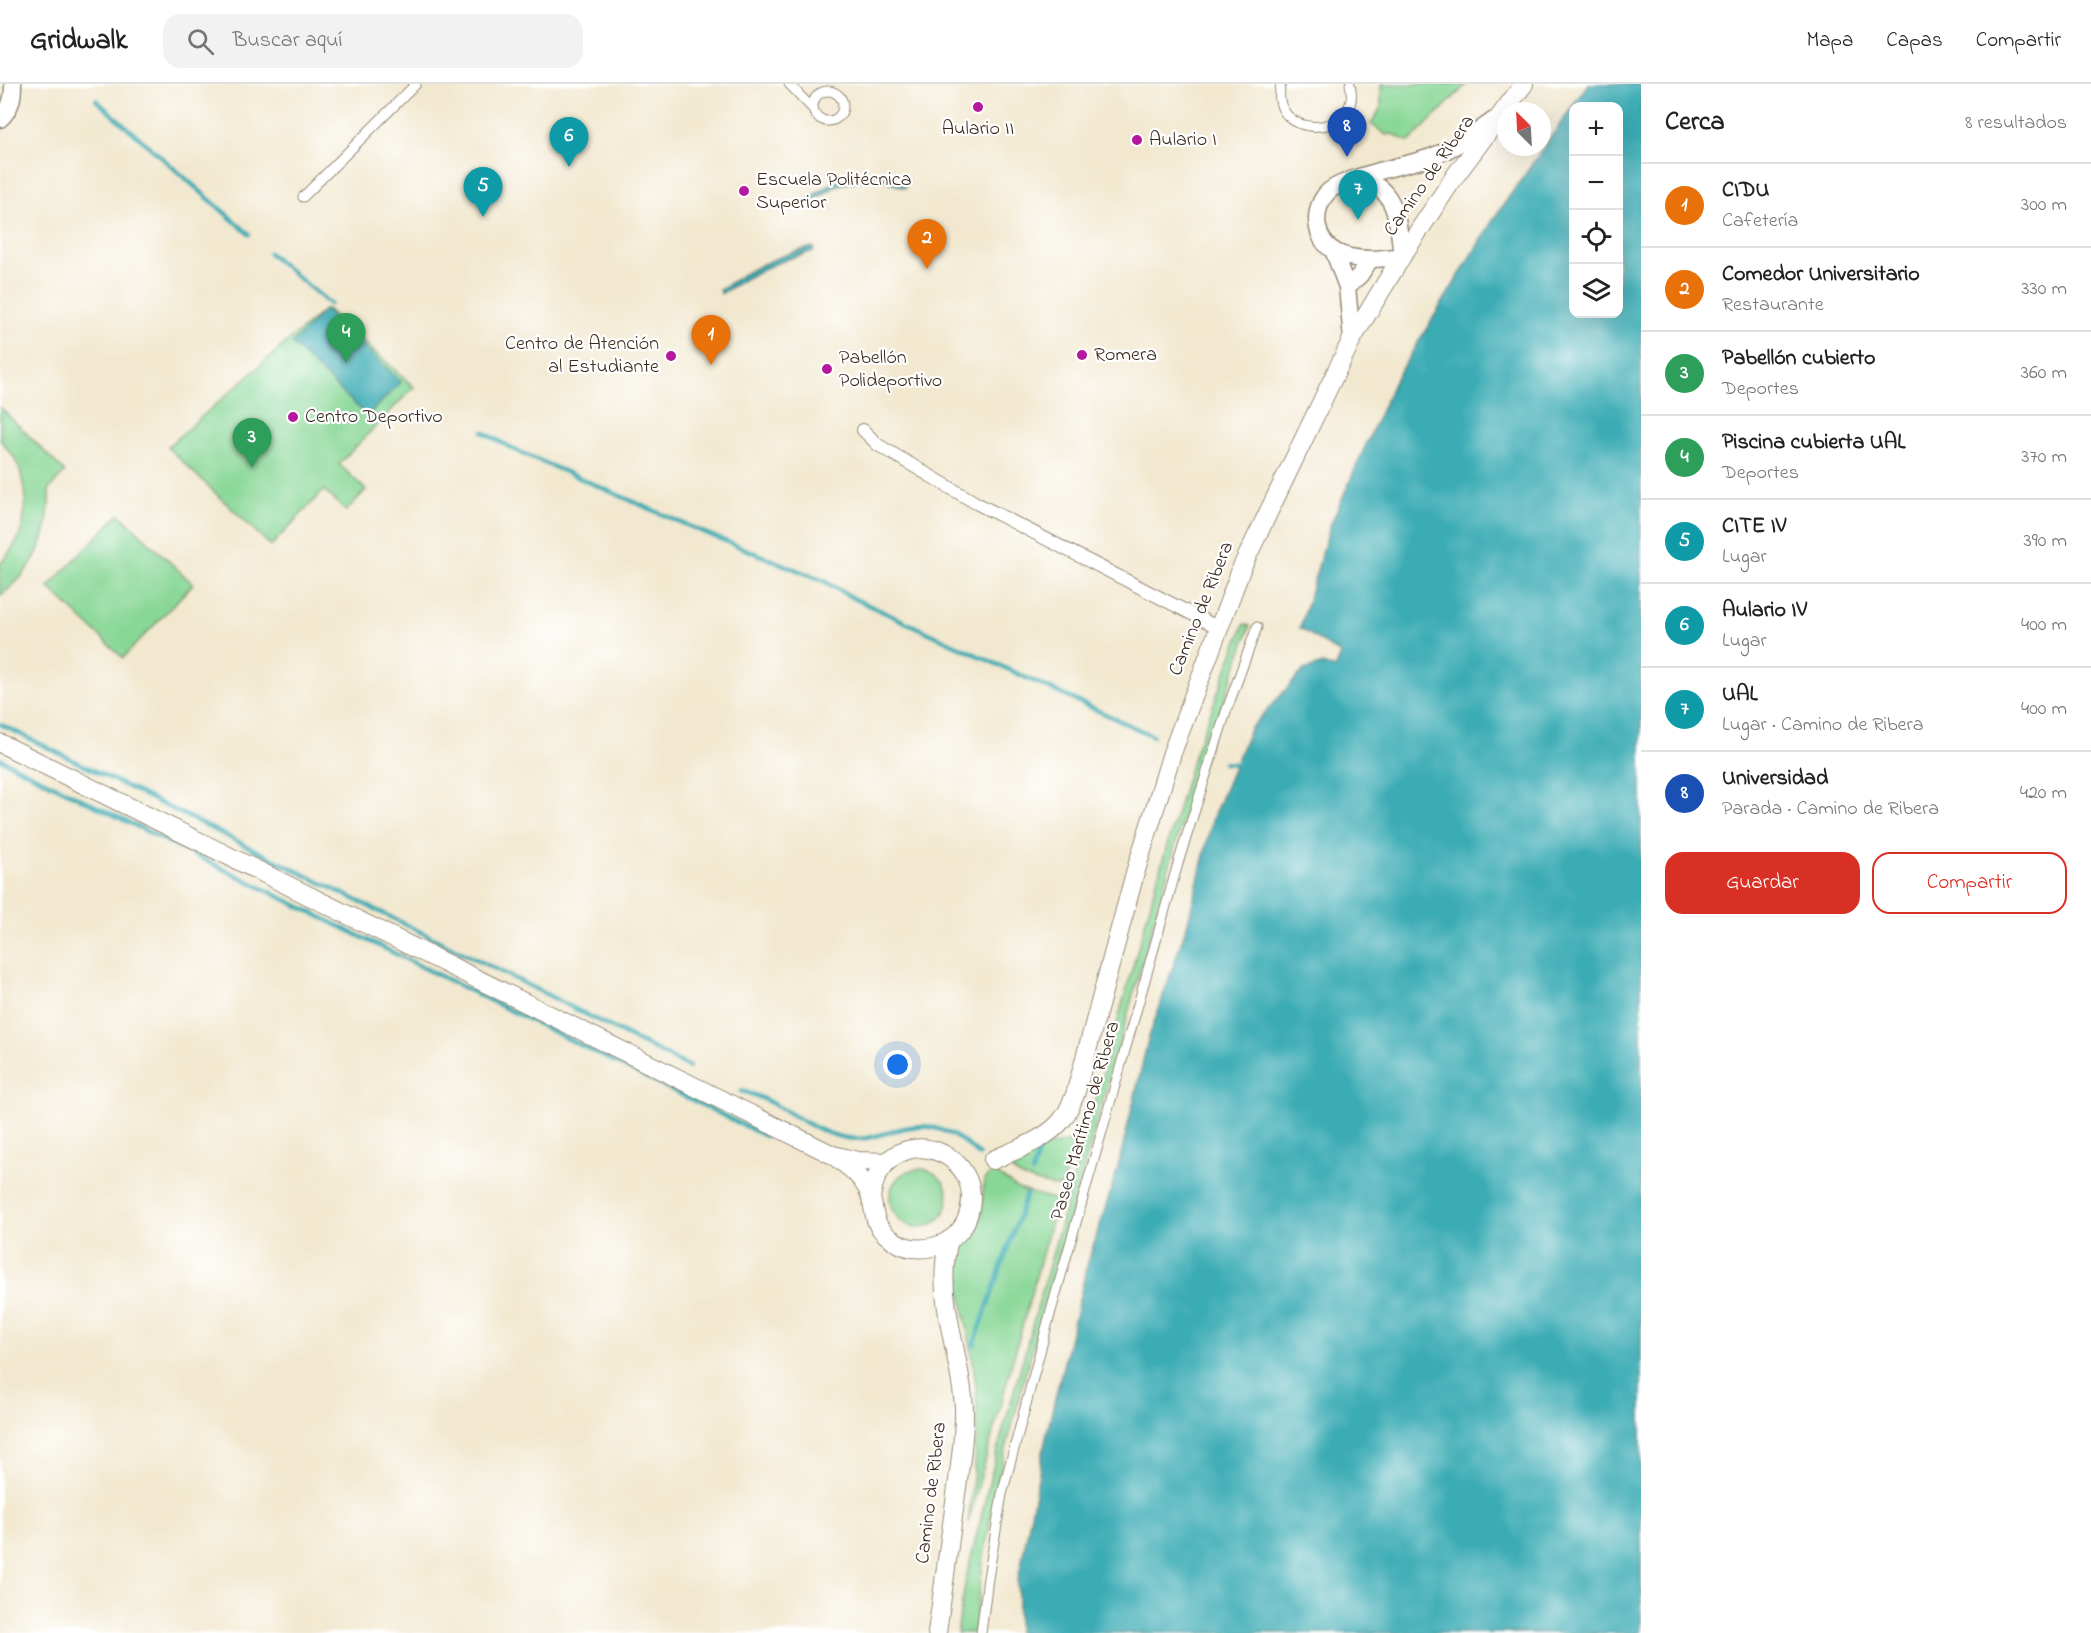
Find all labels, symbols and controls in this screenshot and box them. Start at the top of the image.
search box [163,14,583,68]
text: Gridwalk [30,21,127,62]
icon: search [184,25,217,58]
text: Buscar aquí [232,25,342,57]
text: Mapa [1806,26,1853,56]
text: Capas [1886,26,1943,56]
text: Compartir [1976,26,2061,56]
marker: Aulario II [971,100,985,114]
north arrow [1497,102,1551,156]
map controls [1569,102,1623,318]
button: + [1569,102,1623,156]
text: Cerca [1665,104,1725,142]
pin: 8 [1328,107,1366,157]
street label: Camino de Ribera [1377,109,1483,243]
text: 8 resultados [1965,109,2067,138]
place label: Aulario II [942,115,1014,144]
pin: 6 [550,118,588,167]
place label: Aulario I [1149,126,1217,155]
marker: Aulario I [1130,133,1144,147]
button: − [1569,156,1623,210]
place label: Escuela Politécnica Superior [756,166,912,218]
pin: 5 [464,168,502,217]
pin: 7 [1338,170,1378,220]
text: CIDU [1722,175,1769,207]
marker: Escuela Politécnica Superior [737,184,751,198]
text: 1 [1681,191,1688,220]
text: 300 m [2021,191,2067,220]
text: Cafetería [1722,207,1798,236]
button: locate [1569,210,1623,264]
pin: 2 [908,220,946,269]
text: Comedor Universitario [1722,259,1920,291]
button: layers [1569,264,1623,318]
text: 2 [1680,275,1689,304]
text: 330 m [2021,275,2067,304]
text: Restaurante [1722,291,1824,320]
pin: 4 [326,314,366,363]
pin: 1 [692,316,730,365]
place label: Centro de Atención al Estudiante [505,330,659,382]
place label: Romera [1094,341,1157,370]
text: Pabellón cubierto [1722,343,1875,375]
place label: Pabellón Polideportivo [839,344,942,396]
marker: Romera [1075,348,1089,362]
marker: Centro de Atención al Estudiante [664,349,678,363]
text: 3 [1680,359,1689,388]
text: 360 m [2021,359,2067,388]
marker: Pabellón Polideportivo [820,362,834,376]
text: Deportes [1722,375,1799,404]
place label: Centro Deportivo [305,403,443,432]
marker: Centro Deportivo [286,410,300,424]
pin: 3 [232,418,272,468]
text: Piscina cubierta UAL [1722,427,1905,459]
text: 4 [1680,443,1689,472]
text: 370 m [2021,443,2067,472]
text: Deportes [1722,459,1799,488]
text: CITE IV [1722,511,1786,543]
text: 5 [1679,527,1690,556]
text: 390 m [2024,527,2067,556]
street label: Camino de Ribera [1162,537,1242,681]
text: Lugar [1722,543,1767,572]
text: Aulario IV [1722,595,1807,627]
text: 6 [1680,611,1689,640]
text: 400 m [2021,611,2067,640]
text: Lugar [1722,627,1767,656]
text: UAL [1722,679,1758,711]
text: 7 [1680,695,1689,724]
text: 400 m [2021,695,2067,724]
text: Lugar · Camino de Ribera [1722,711,1924,740]
text: Universidad [1722,763,1828,795]
text: 8 [1681,779,1688,808]
text: 420 m [2020,779,2067,808]
text: Parada · Camino de Ribera [1722,795,1939,824]
button: Guardar [1665,852,1860,914]
button: Compartir [1872,852,2067,914]
street label: Paseo Marítimo de Ribera [1044,1018,1128,1224]
your location [883,1050,912,1079]
street label: Camino de Ribera [909,1420,955,1566]

